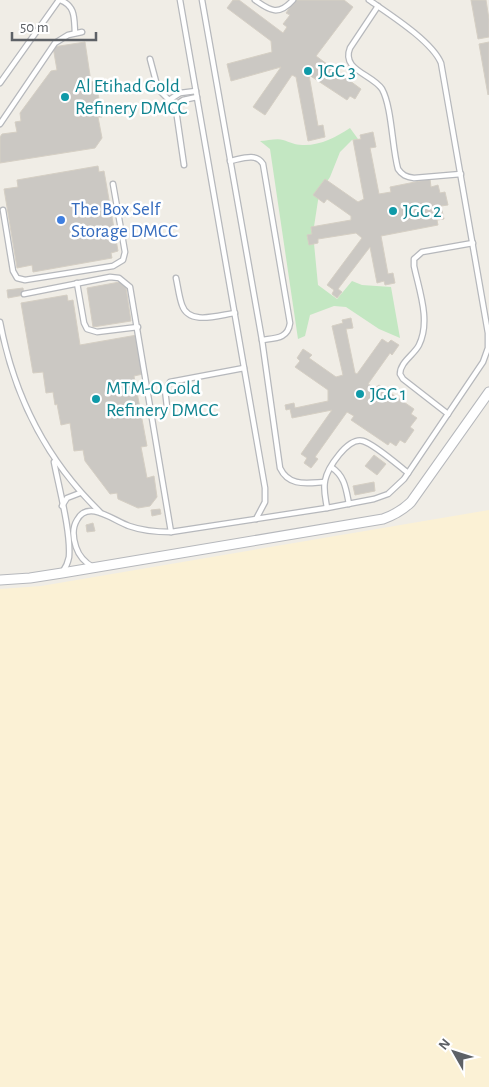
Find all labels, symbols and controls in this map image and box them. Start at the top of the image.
scale bar [12,10,96,42]
text: 50 m [20,20,49,35]
place label: JGC 3 [318,62,356,81]
marker: JGC 3 [302,65,314,77]
place label: Al Etihad Gold Refinery DMCC [75,77,187,118]
marker: Al Etihad Gold Refinery DMCC [59,91,71,103]
place label: The Box Self Storage DMCC [71,200,178,241]
place label: JGC 2 [403,202,442,221]
marker: JGC 2 [387,205,399,217]
marker: The Box Self Storage DMCC [55,214,67,226]
place label: MTM-O Gold Refinery DMCC [106,379,218,420]
place label: JGC 1 [370,385,407,404]
marker: JGC 1 [354,388,366,400]
marker: MTM-O Gold Refinery DMCC [90,393,102,405]
north arrow [429,1027,479,1077]
text: N [436,1036,453,1053]

